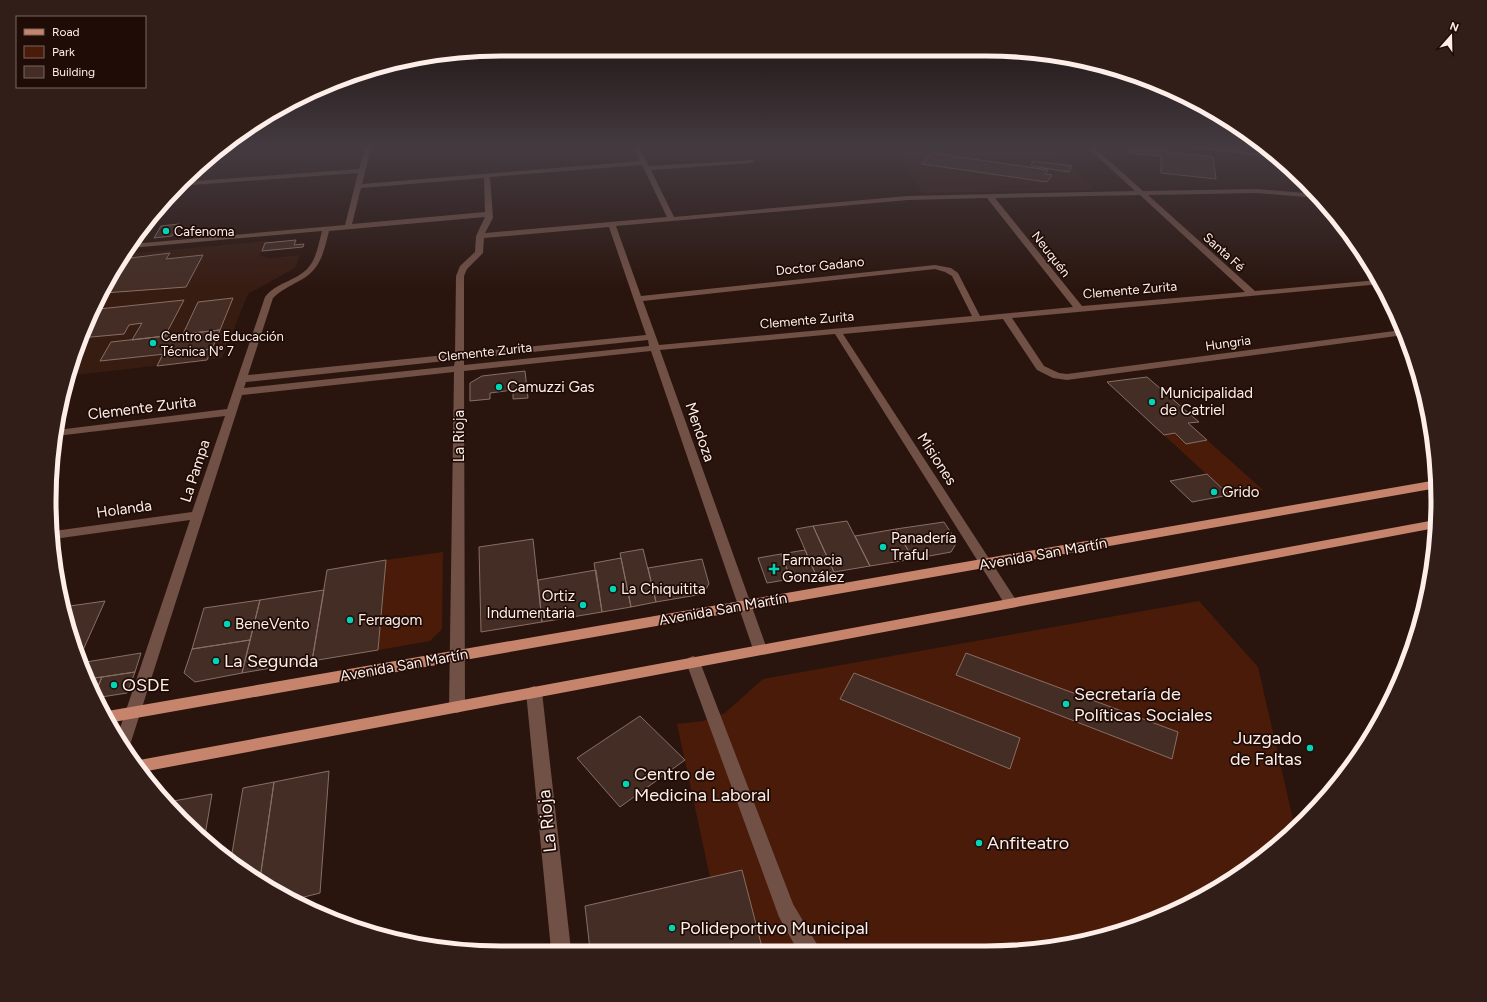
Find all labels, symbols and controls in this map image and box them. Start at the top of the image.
legend [16,16,146,88]
north arrow [1431,16,1471,56]
text: N [1448,20,1460,35]
text: Road [52,25,80,39]
text: Park [52,45,75,59]
text: Building [52,65,95,79]
place label: Cafenoma [174,224,234,239]
marker: Cafenoma [161,226,171,236]
street label: Neuquén [1029,228,1073,280]
street label: Santa Fé [1200,229,1248,275]
street label: Doctor Gadano [775,254,865,278]
street label: Clemente Zurita [1082,278,1178,302]
street label: Clemente Zurita [759,308,855,332]
place label: Centro de Educación Técnica N° 7 [161,329,284,359]
street label: Hungria [1204,332,1252,354]
marker: Centro de Educación Técnica N° 7 [148,338,158,348]
street label: Clemente Zurita [437,340,533,364]
place label: Camuzzi Gas [507,378,595,396]
marker: Camuzzi Gas [494,382,504,392]
place label: Municipalidad de Catriel [1160,384,1253,419]
street label: Clemente Zurita [87,392,197,424]
marker: Municipalidad de Catriel [1147,397,1157,407]
street label: Mendoza [681,400,719,464]
street label: La Rioja [450,410,468,462]
street label: Misiones [913,429,961,489]
street label: La Pampa [176,437,214,505]
place label: Grido [1222,483,1260,501]
marker: Grido [1209,487,1219,497]
street label: Holanda [95,496,153,522]
place label: Panadería Traful [891,529,956,564]
street label: Avenida San Martín [978,534,1108,574]
marker: Panadería Traful [878,542,888,552]
place label: Farmacia González [782,551,844,586]
marker: Farmacia González [769,564,779,574]
place label: La Chiquitita [621,580,706,598]
marker: La Chiquitita [608,584,618,594]
place label: Ortiz Indumentaria [487,587,575,622]
street label: Avenida San Martín [658,589,788,629]
marker: Ortiz Indumentaria [578,600,588,610]
place label: Ferragom [358,611,422,629]
place label: BeneVento [235,615,310,633]
marker: Ferragom [345,615,355,625]
marker: BeneVento [222,619,232,629]
street label: Avenida San Martín [339,645,469,685]
place label: La Segunda [224,650,318,672]
marker: La Segunda [211,656,221,666]
place label: OSDE [122,674,170,696]
marker: OSDE [109,680,119,690]
place label: Secretaría de Políticas Sociales [1074,683,1212,726]
marker: Secretaría de Políticas Sociales [1061,699,1071,709]
place label: Juzgado de Faltas [1230,727,1302,770]
marker: Juzgado de Faltas [1305,743,1315,753]
place label: Centro de Medicina Laboral [634,763,770,806]
marker: Centro de Medicina Laboral [621,779,631,789]
street label: La Rioja [533,789,561,853]
place label: Anfiteatro [987,832,1069,854]
marker: Anfiteatro [974,838,984,848]
place label: Polideportivo Municipal [680,917,869,939]
marker: Polideportivo Municipal [667,923,677,933]

